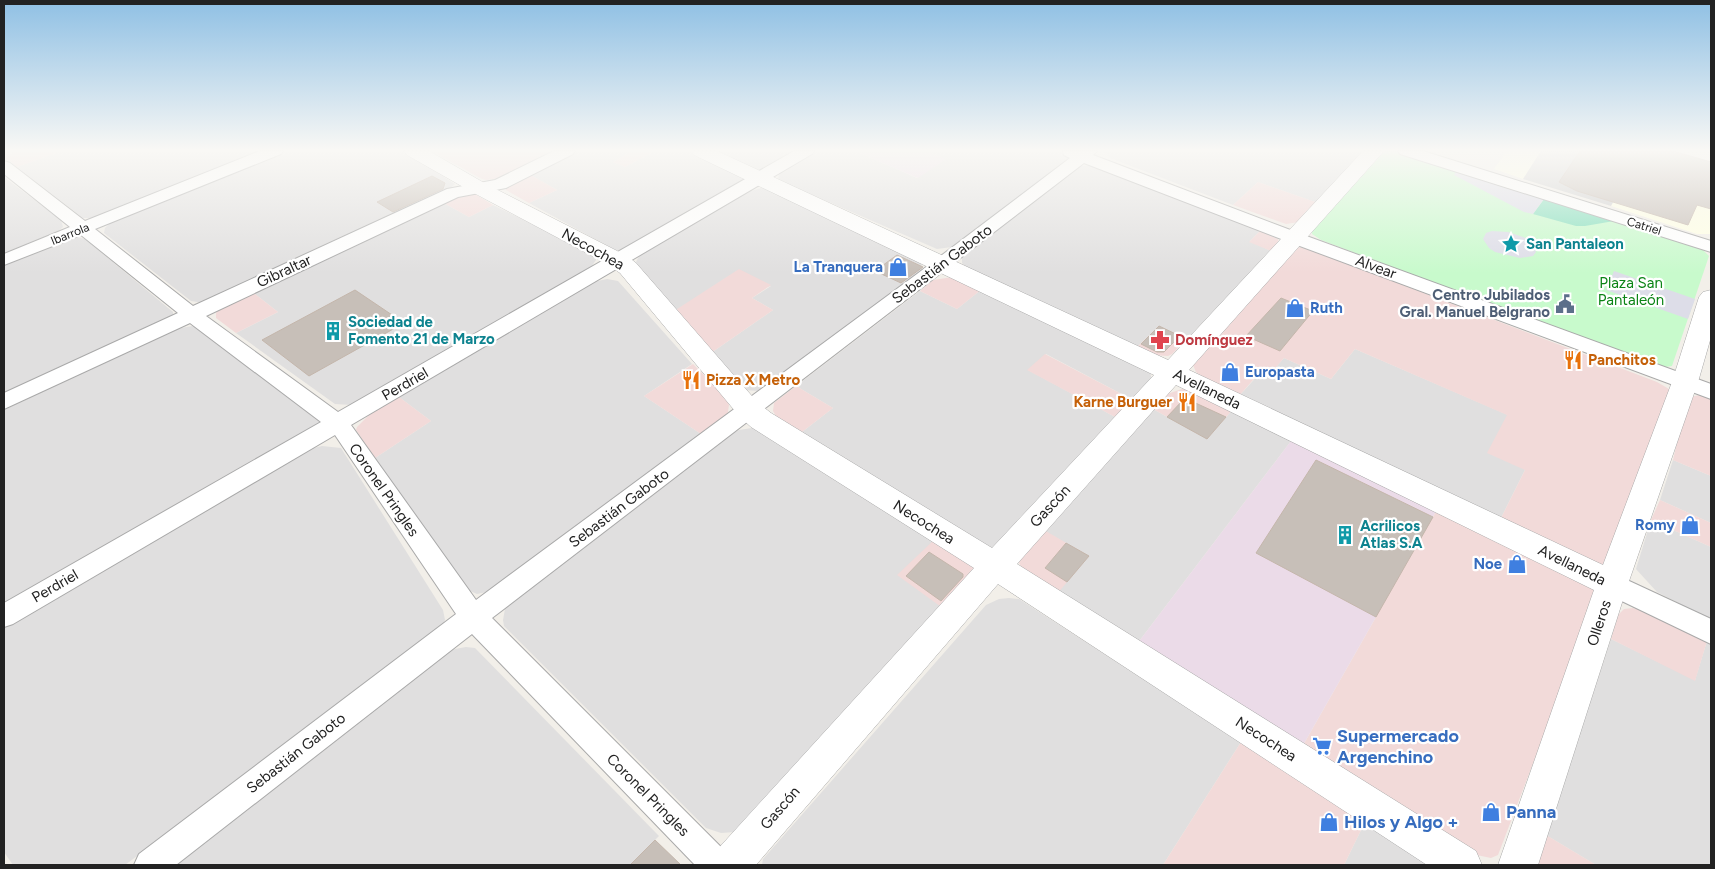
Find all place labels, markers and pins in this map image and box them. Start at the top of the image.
place icon: San Pantaleon [1500,233,1522,255]
place label: San Pantaleon [1526,235,1624,253]
shop icon: La Tranquera [887,256,909,278]
place label: La Tranquera [794,258,883,276]
place label: Centro Jubilados Gral. Manuel Belgrano [1400,286,1550,321]
public building icon: Centro Jubilados Gral. Manuel Belgrano [1554,293,1576,315]
shop icon: Ruth [1284,297,1306,319]
place label: Ruth [1310,299,1343,317]
place label: Sociedad de Fomento 21 de Marzo [348,313,495,348]
building icon: Sociedad de Fomento 21 de Marzo [322,320,344,342]
pharmacy icon: Domínguez [1149,329,1171,351]
place label: Domínguez [1175,331,1253,349]
restaurant icon: Panchitos [1562,349,1584,371]
place label: Panchitos [1588,351,1656,369]
shop icon: Europasta [1219,361,1241,383]
place label: Europasta [1245,363,1315,381]
restaurant icon: Pizza X Metro [680,369,702,391]
place label: Pizza X Metro [706,371,800,389]
restaurant icon: Karne Burguer [1176,391,1198,413]
place label: Karne Burguer [1073,393,1172,411]
shop icon: Romy [1679,514,1701,536]
place label: Romy [1635,516,1675,534]
place label: Acrilicos Atlas S.A [1360,517,1423,552]
building icon: Acrilicos Atlas S.A [1334,524,1356,546]
shop icon: Noe [1506,553,1528,575]
place label: Noe [1473,555,1503,573]
place label: Supermercado Argenchino [1337,725,1459,768]
supermarket icon: Supermercado Argenchino [1311,735,1333,757]
shop icon: Panna [1480,801,1502,823]
place label: Panna [1506,801,1556,823]
shop icon: Hilos y Algo + [1318,811,1340,833]
place label: Hilos y Algo + [1344,811,1459,833]

